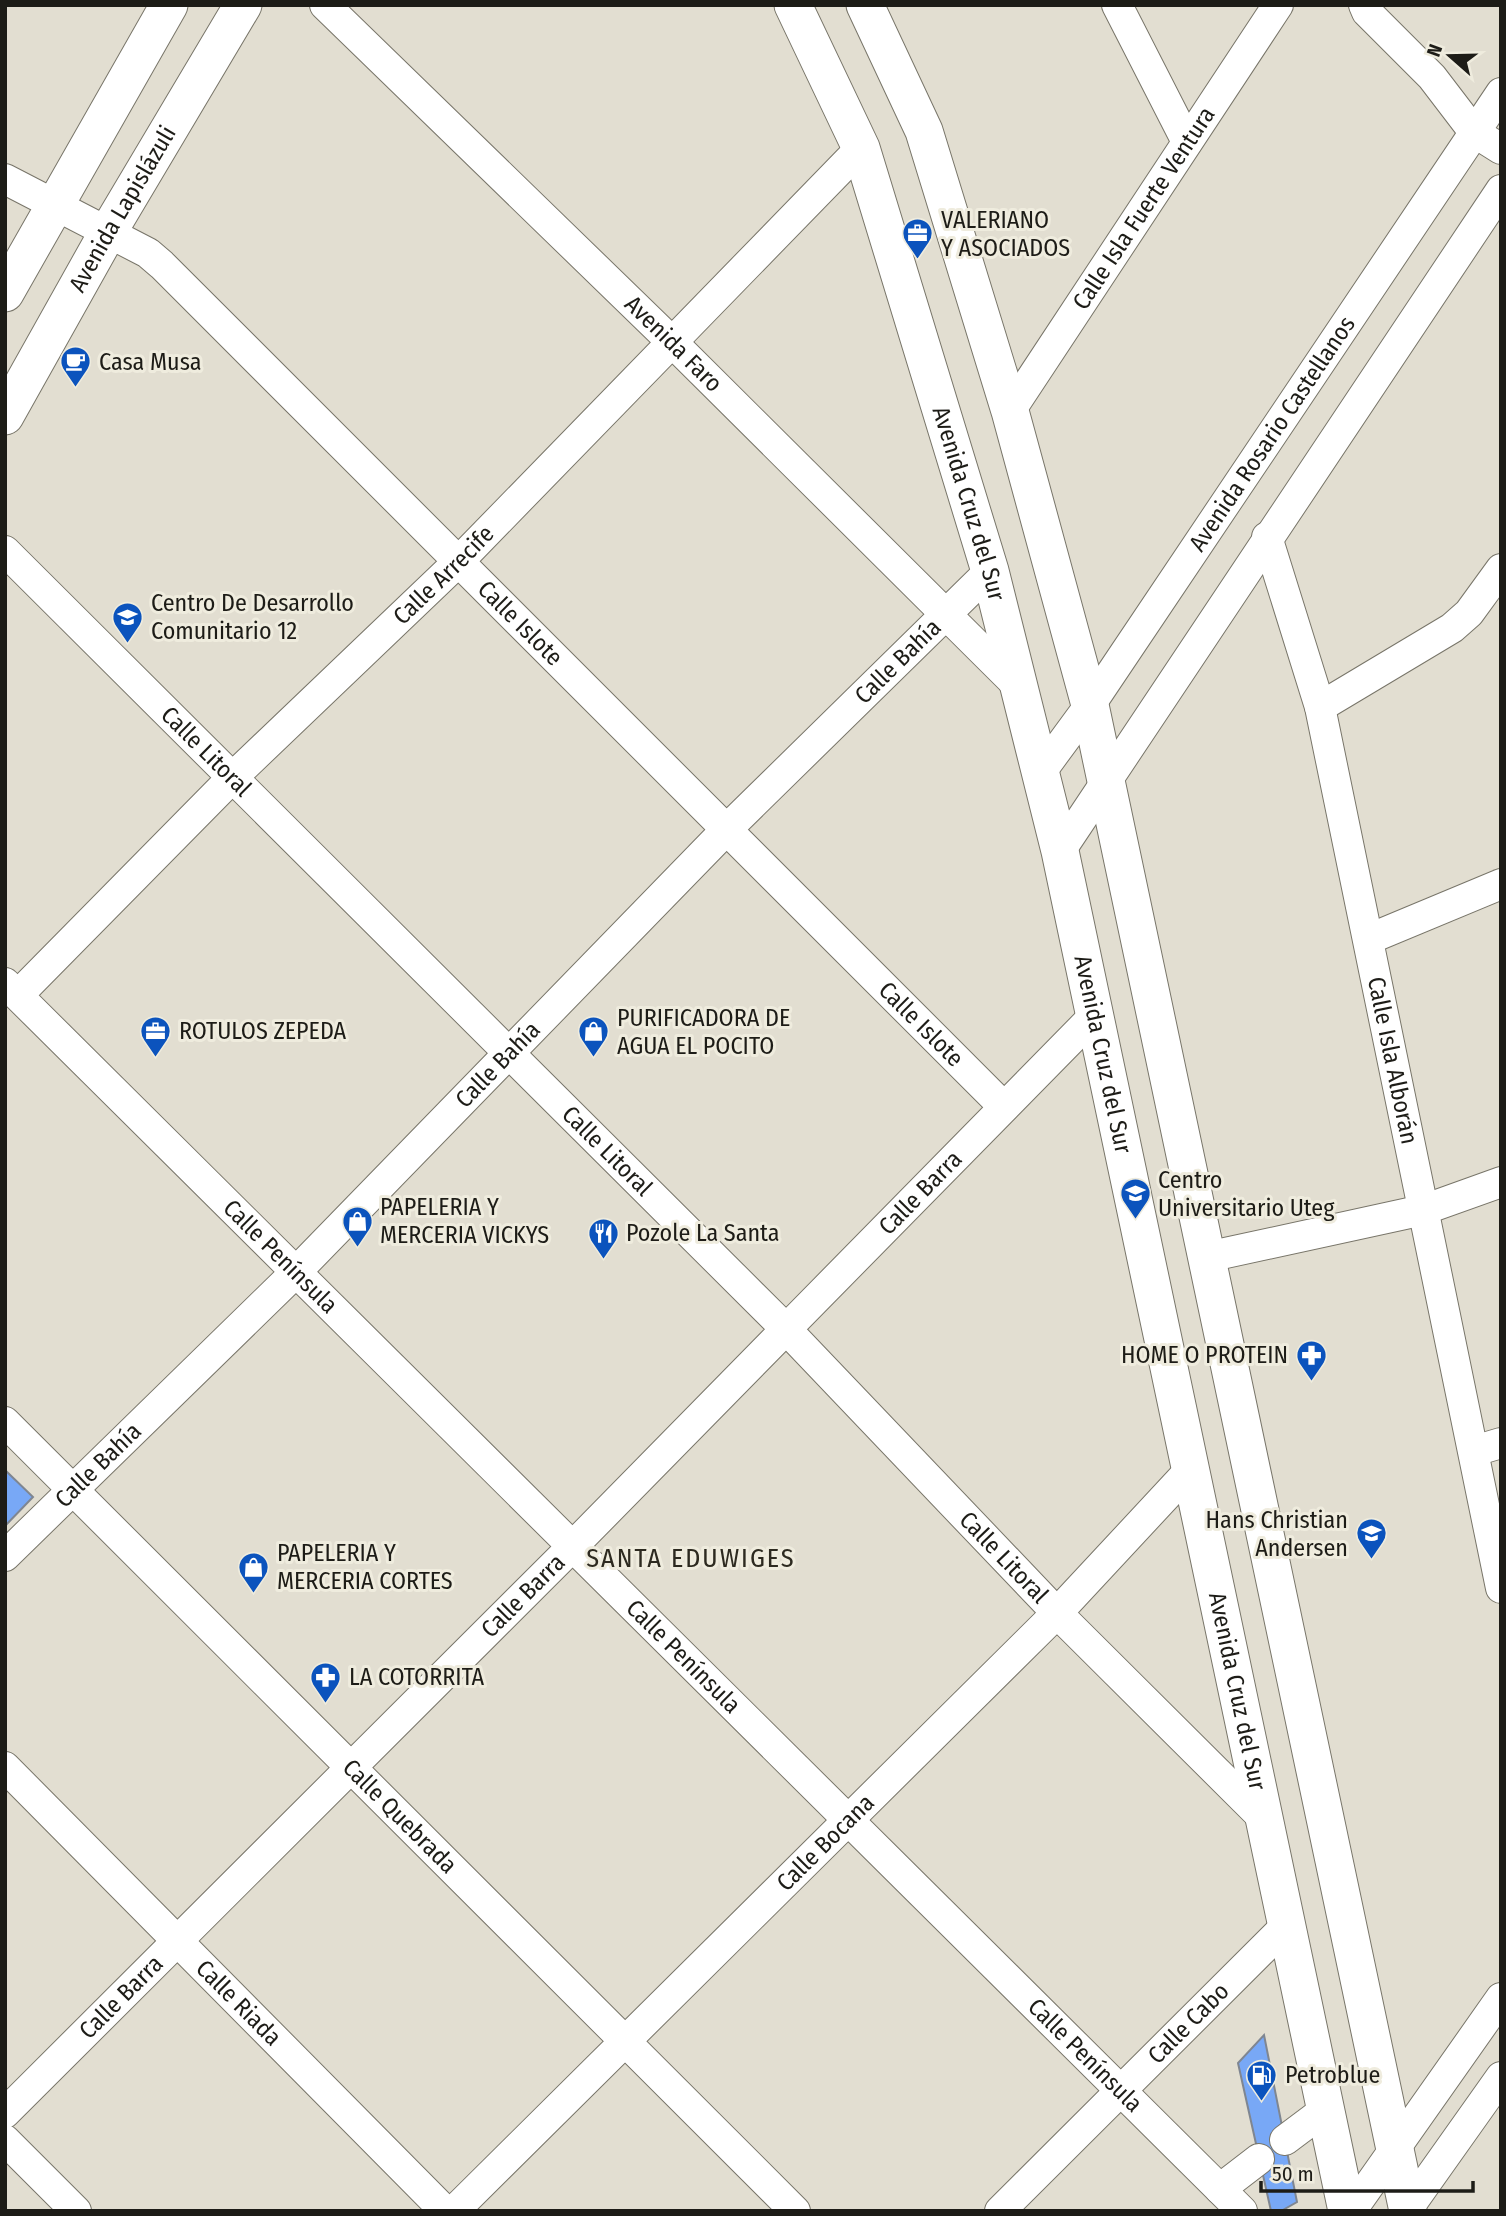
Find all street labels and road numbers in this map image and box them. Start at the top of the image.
street label: Calle Isla Fuerte Ventura [1067,102,1221,315]
street label: Avenida Lapislázuli [63,121,182,297]
street label: Avenida Faro [619,290,728,398]
street label: Avenida Rosario Castellanos [1183,311,1361,557]
street label: Avenida Cruz del Sur [927,403,1011,604]
street label: Calle Arrecife [388,520,500,630]
street label: Calle Islote [472,575,568,671]
street label: Calle Bahía [849,613,947,710]
street label: Calle Litoral [155,701,257,802]
street label: Avenida Cruz del Sur [1068,953,1138,1156]
street label: Calle Isla Alborán [1362,974,1423,1147]
street label: Calle Islote [873,976,969,1072]
street label: Calle Bahía [450,1016,546,1113]
street label: Calle Litoral [556,1100,658,1202]
street label: Calle Barra [873,1145,968,1240]
street label: Calle Península [217,1194,343,1319]
street label: Calle Bahía [49,1417,147,1513]
street label: Calle Litoral [954,1506,1054,1609]
street label: Calle Barra [476,1548,571,1643]
street label: Avenida Cruz del Sur [1203,1590,1272,1793]
street label: Calle Península [621,1594,746,1719]
street label: Calle Quebrada [337,1753,463,1879]
street label: Calle Bocana [771,1789,880,1897]
street label: Calle Barra [74,1950,169,2045]
street label: Calle Riada [190,1954,287,2051]
street label: Calle Cabo [1142,1977,1235,2069]
street label: Calle Península [1022,1993,1148,2118]

